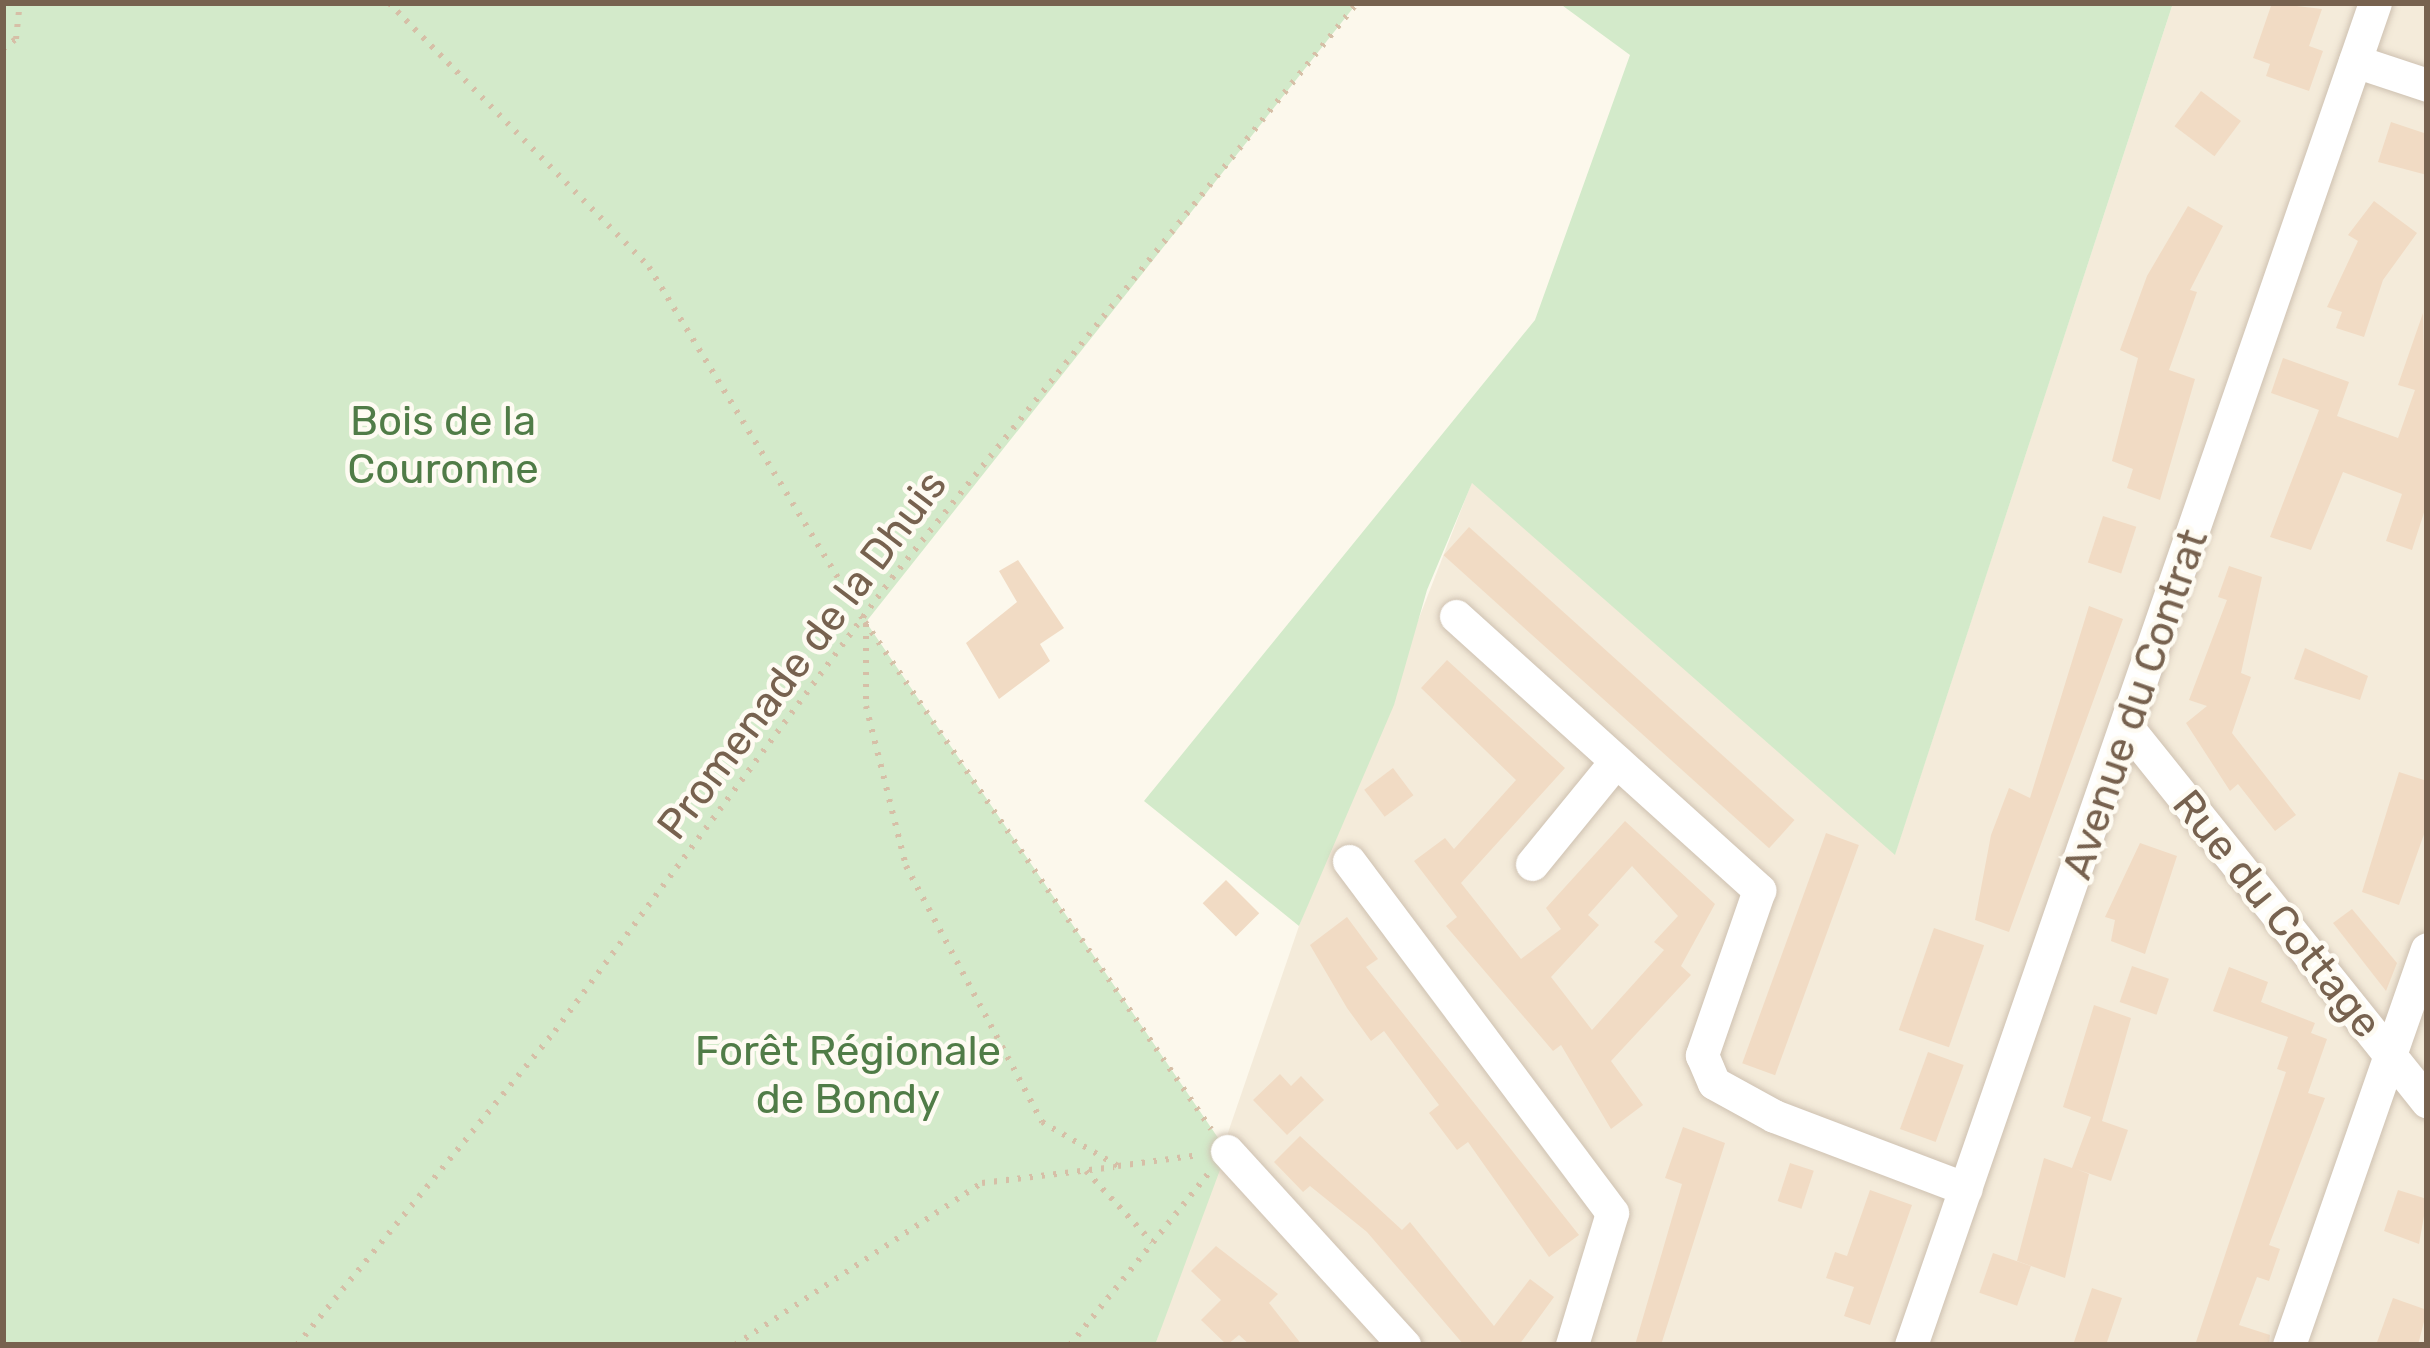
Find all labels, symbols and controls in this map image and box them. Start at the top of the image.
park label: Bois de la Couronne [347,396,539,494]
street label: Promenade de la Dhuis [647,461,957,849]
street label: Avenue du Contrat [2051,522,2219,886]
street label: Rue du Cottage [2162,780,2392,1048]
park label: Forêt Régionale de Bondy [695,1026,1001,1124]

